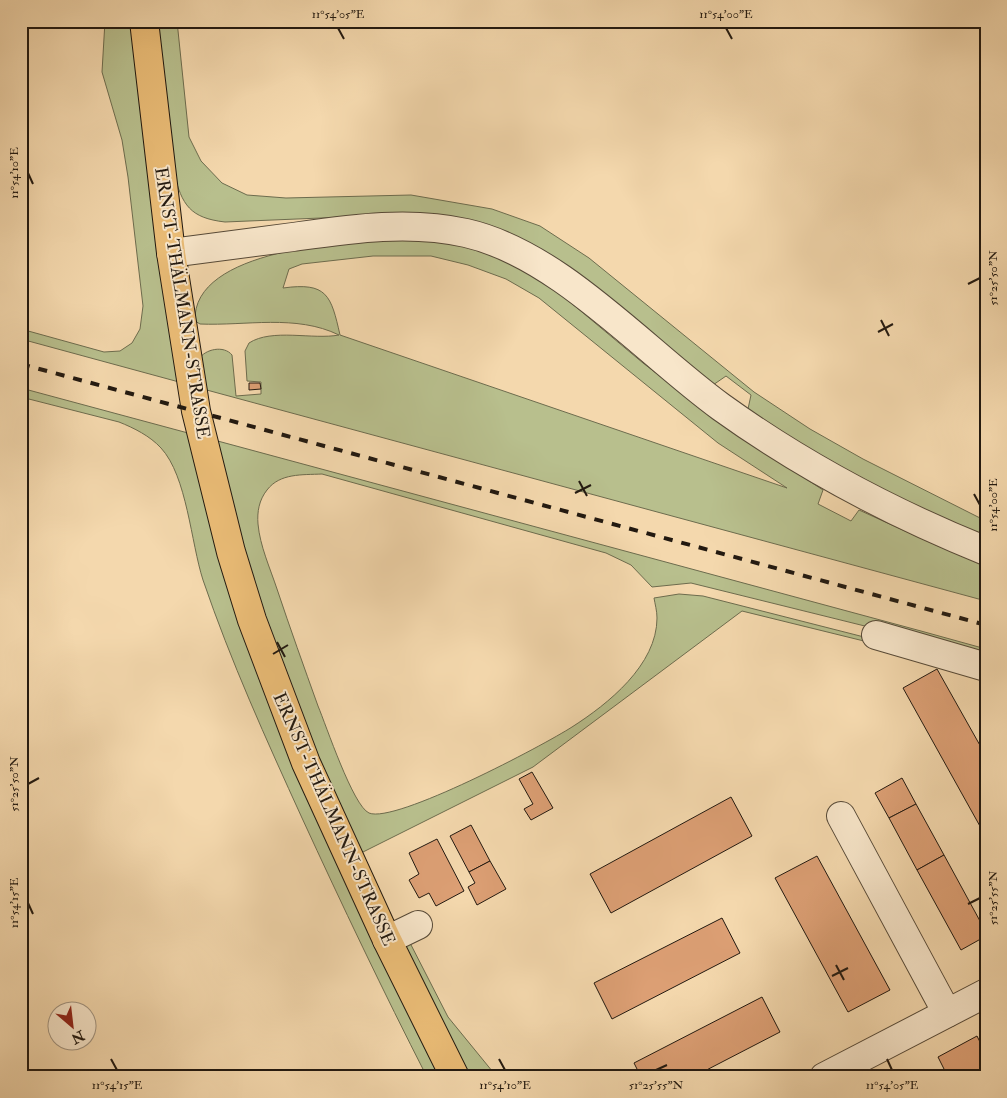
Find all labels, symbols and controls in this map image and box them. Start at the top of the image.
text: 11°54'05"E [312,7,365,22]
text: 11°54'00"E [699,7,753,22]
text: 11°54'10"E [7,147,22,199]
street label: ERNST-THÄLMANN-STRASSE [149,165,215,441]
text: 51°25'50"N [986,250,1001,306]
text: 11°54'00"E [986,478,1001,532]
street label: ERNST-THÄLMANN-STRASSE [268,689,400,949]
text: 51°25'50"N [7,756,22,812]
text: 51°25'55"N [986,870,1001,925]
text: 11°54'15"E [7,877,22,928]
north arrow [48,1000,98,1050]
text: N [68,1026,88,1048]
text: 11°54'15"E [92,1078,143,1093]
text: 11°54'10"E [479,1078,531,1093]
text: 51°25'55"N [629,1078,684,1093]
text: 11°54'05"E [866,1078,919,1093]

